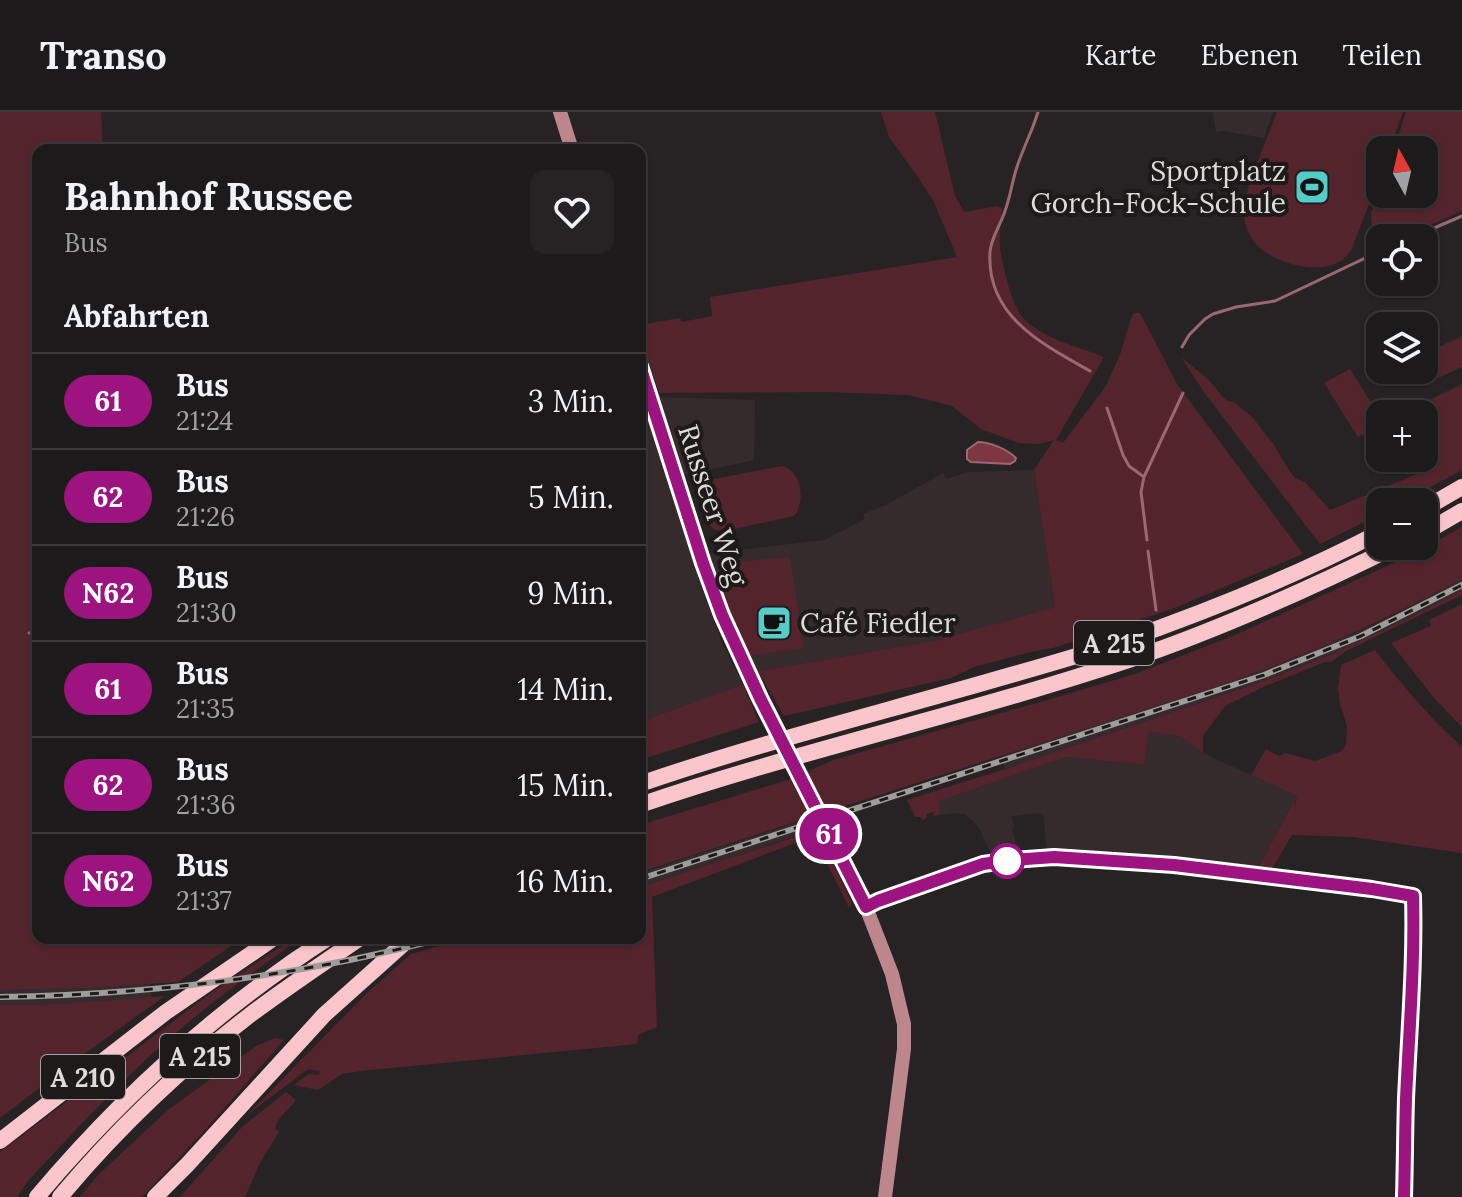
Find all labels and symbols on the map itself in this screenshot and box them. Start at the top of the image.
north arrow [1366,136,1438,208]
place label: Sportplatz Gorch-Fock-Schule [1031,153,1286,221]
sports icon: Sportplatz Gorch-Fock-Schule [1293,168,1331,206]
street label: Russeer Weg [670,420,756,591]
cafe icon: Café Fiedler [755,604,793,642]
place label: Café Fiedler [800,605,956,641]
road number: A 215 [1074,621,1154,665]
line badge: 61 [793,808,865,860]
unlabelled marker [990,844,1024,878]
road number: A 215 [160,1034,240,1078]
road number: A 210 [41,1055,125,1099]

